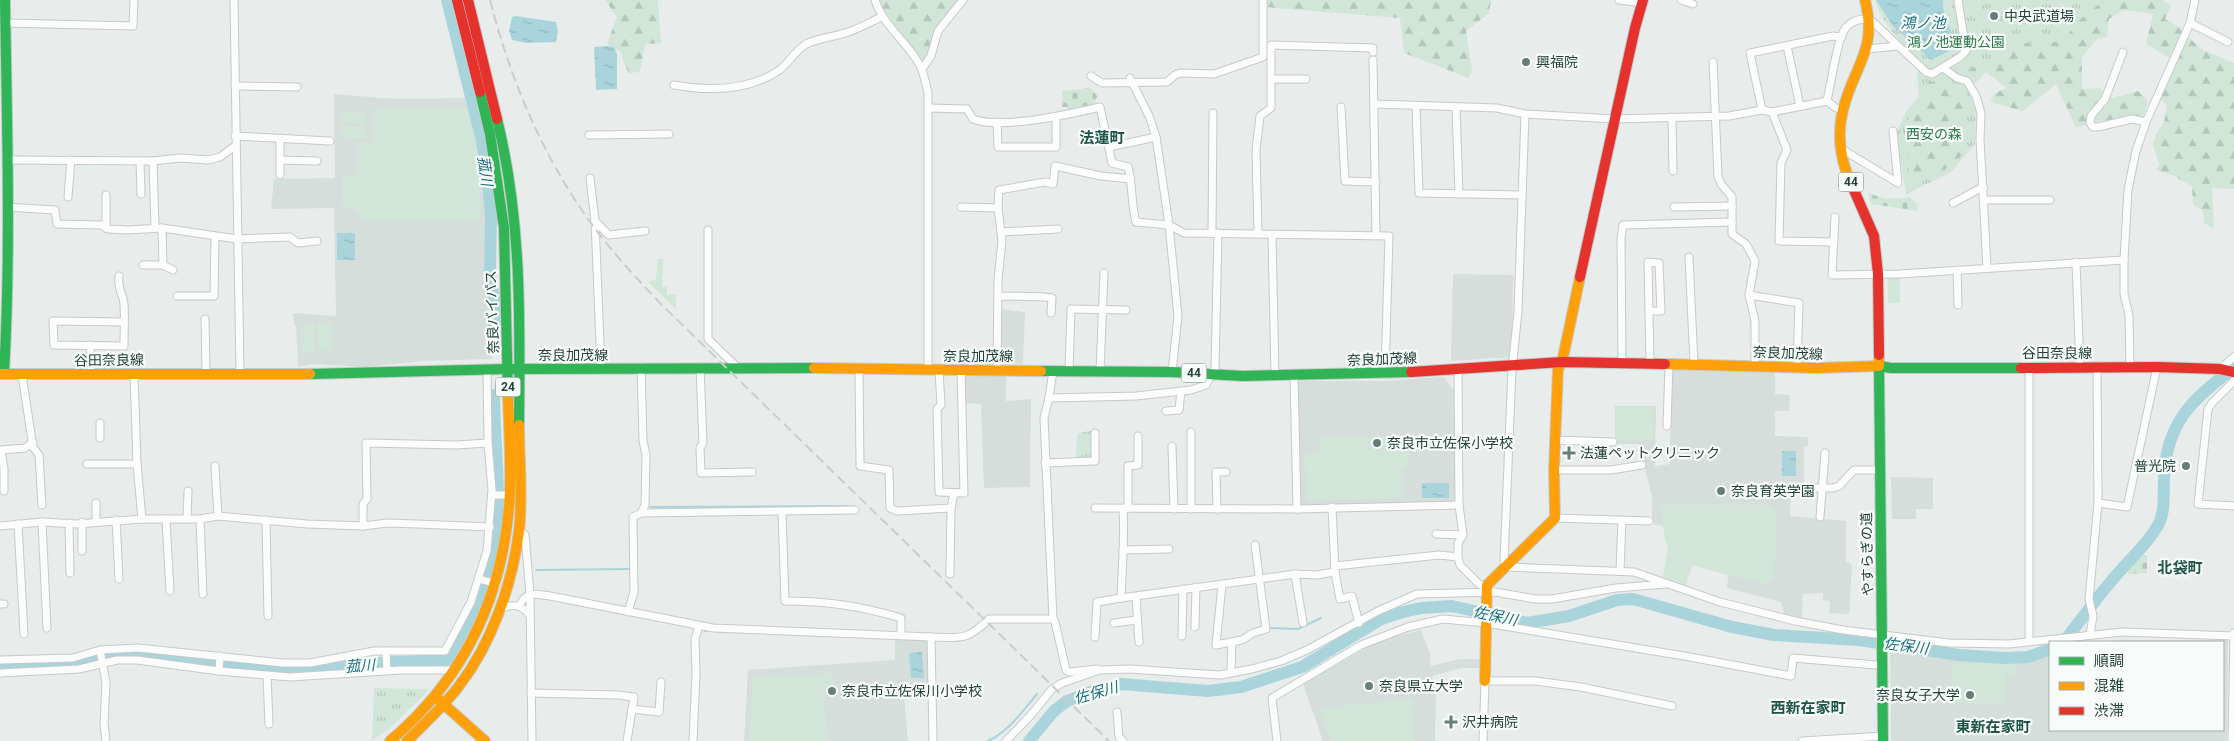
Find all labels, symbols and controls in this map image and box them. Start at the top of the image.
place label: 中央武道場 [2004,8,2074,24]
marker: 中央武道場 [1988,10,2000,22]
water label: 鴻ノ池 [1900,14,1947,32]
park label: 鴻ノ池運動公園 [1907,34,2005,50]
place label: 興福院 [1536,54,1578,70]
marker: 興福院 [1520,56,1532,68]
park label: 西安の森 [1906,126,1962,142]
district label: 法蓮町 [1079,129,1125,147]
water label: 菰川 [474,155,496,189]
road number: 44 [1838,172,1864,192]
street label: 奈良バイパス [483,270,501,354]
street label: 奈良加茂線 [1753,344,1823,362]
street label: 谷田奈良線 [2022,345,2092,361]
street label: 奈良加茂線 [538,347,608,363]
street label: 奈良加茂線 [943,348,1013,364]
street label: 奈良加茂線 [1347,350,1417,368]
street label: 谷田奈良線 [74,351,144,369]
road number: 44 [1182,363,1206,382]
road number: 24 [496,378,520,397]
place label: 奈良市立佐保小学校 [1387,435,1513,451]
marker: 奈良市立佐保小学校 [1371,437,1383,449]
place label: 法蓮ペットクリニック [1580,445,1720,461]
marker: 法蓮ペットクリニック [1562,446,1576,460]
place label: 普光院 [2134,458,2176,474]
marker: 普光院 [2180,460,2192,472]
place label: 奈良育英学園 [1731,483,1815,499]
marker: 奈良育英学園 [1715,485,1727,497]
street label: やすらぎの道 [1858,512,1876,596]
district label: 北袋町 [2157,559,2203,577]
water label: 佐保川 [1471,603,1521,630]
water label: 佐保川 [1883,634,1931,658]
legend [2049,641,2224,731]
text: 順調 [2094,652,2124,670]
water label: 菰川 [344,656,378,676]
text: 混雑 [2094,677,2124,695]
water label: 佐保川 [1072,678,1122,708]
place label: 奈良県立大学 [1379,678,1463,694]
marker: 奈良県立大学 [1363,680,1375,692]
place label: 奈良市立佐保川小学校 [842,683,982,699]
marker: 奈良市立佐保川小学校 [826,685,838,697]
place label: 奈良女子大学 [1876,687,1960,703]
marker: 奈良女子大学 [1964,689,1976,701]
district label: 西新在家町 [1770,699,1846,717]
text: 渋滞 [2094,702,2124,720]
place label: 沢井病院 [1462,714,1518,730]
marker: 沢井病院 [1444,715,1458,729]
district label: 東新在家町 [1955,718,2031,736]

